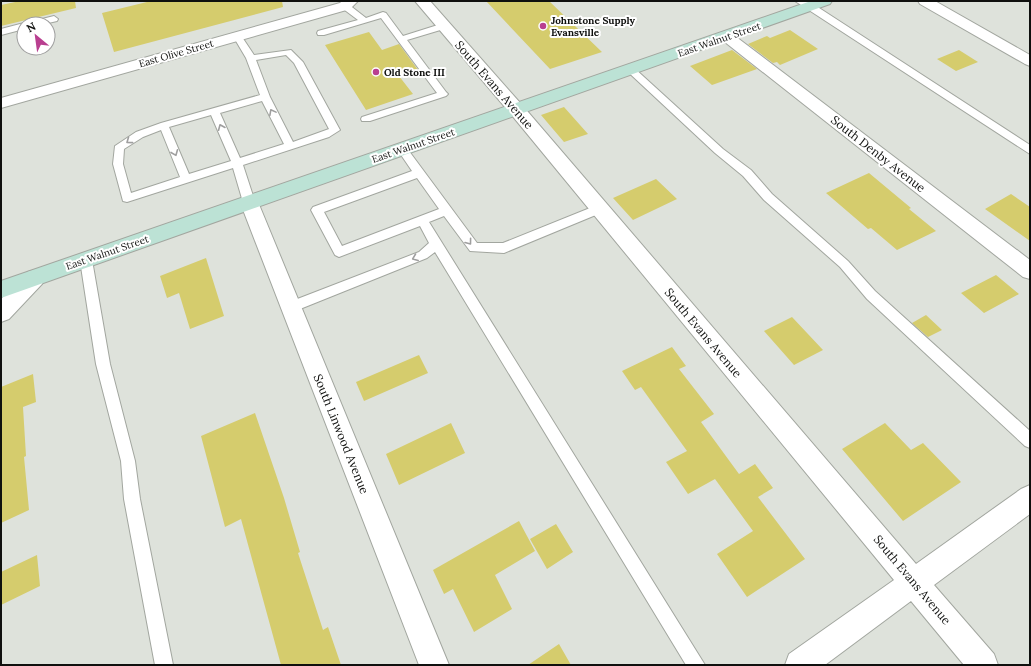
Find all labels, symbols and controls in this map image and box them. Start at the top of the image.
place label: Johnstone Supply Evansville [551,14,636,39]
north arrow [16,16,56,56]
text: N [24,19,39,35]
street label: East Walnut Street [676,19,762,60]
marker: Johnstone Supply Evansville [538,21,548,31]
street label: East Olive Street [137,37,215,70]
street label: South Evans Avenue [452,37,537,132]
place label: Old Stone III [384,66,445,79]
marker: Old Stone III [371,67,381,77]
one-way arrow [270,108,277,116]
street label: South Denby Avenue [828,112,929,195]
one-way arrow [218,124,226,132]
street label: East Walnut Street [370,125,456,166]
one-way arrow [126,136,133,143]
one-way arrow [171,149,179,156]
street label: East Walnut Street [64,232,150,273]
one-way arrow [464,238,472,245]
one-way arrow [411,253,418,261]
street label: South Evans Avenue [662,285,745,381]
street label: South Linwood Avenue [311,372,373,496]
street label: South Evans Avenue [871,532,954,628]

